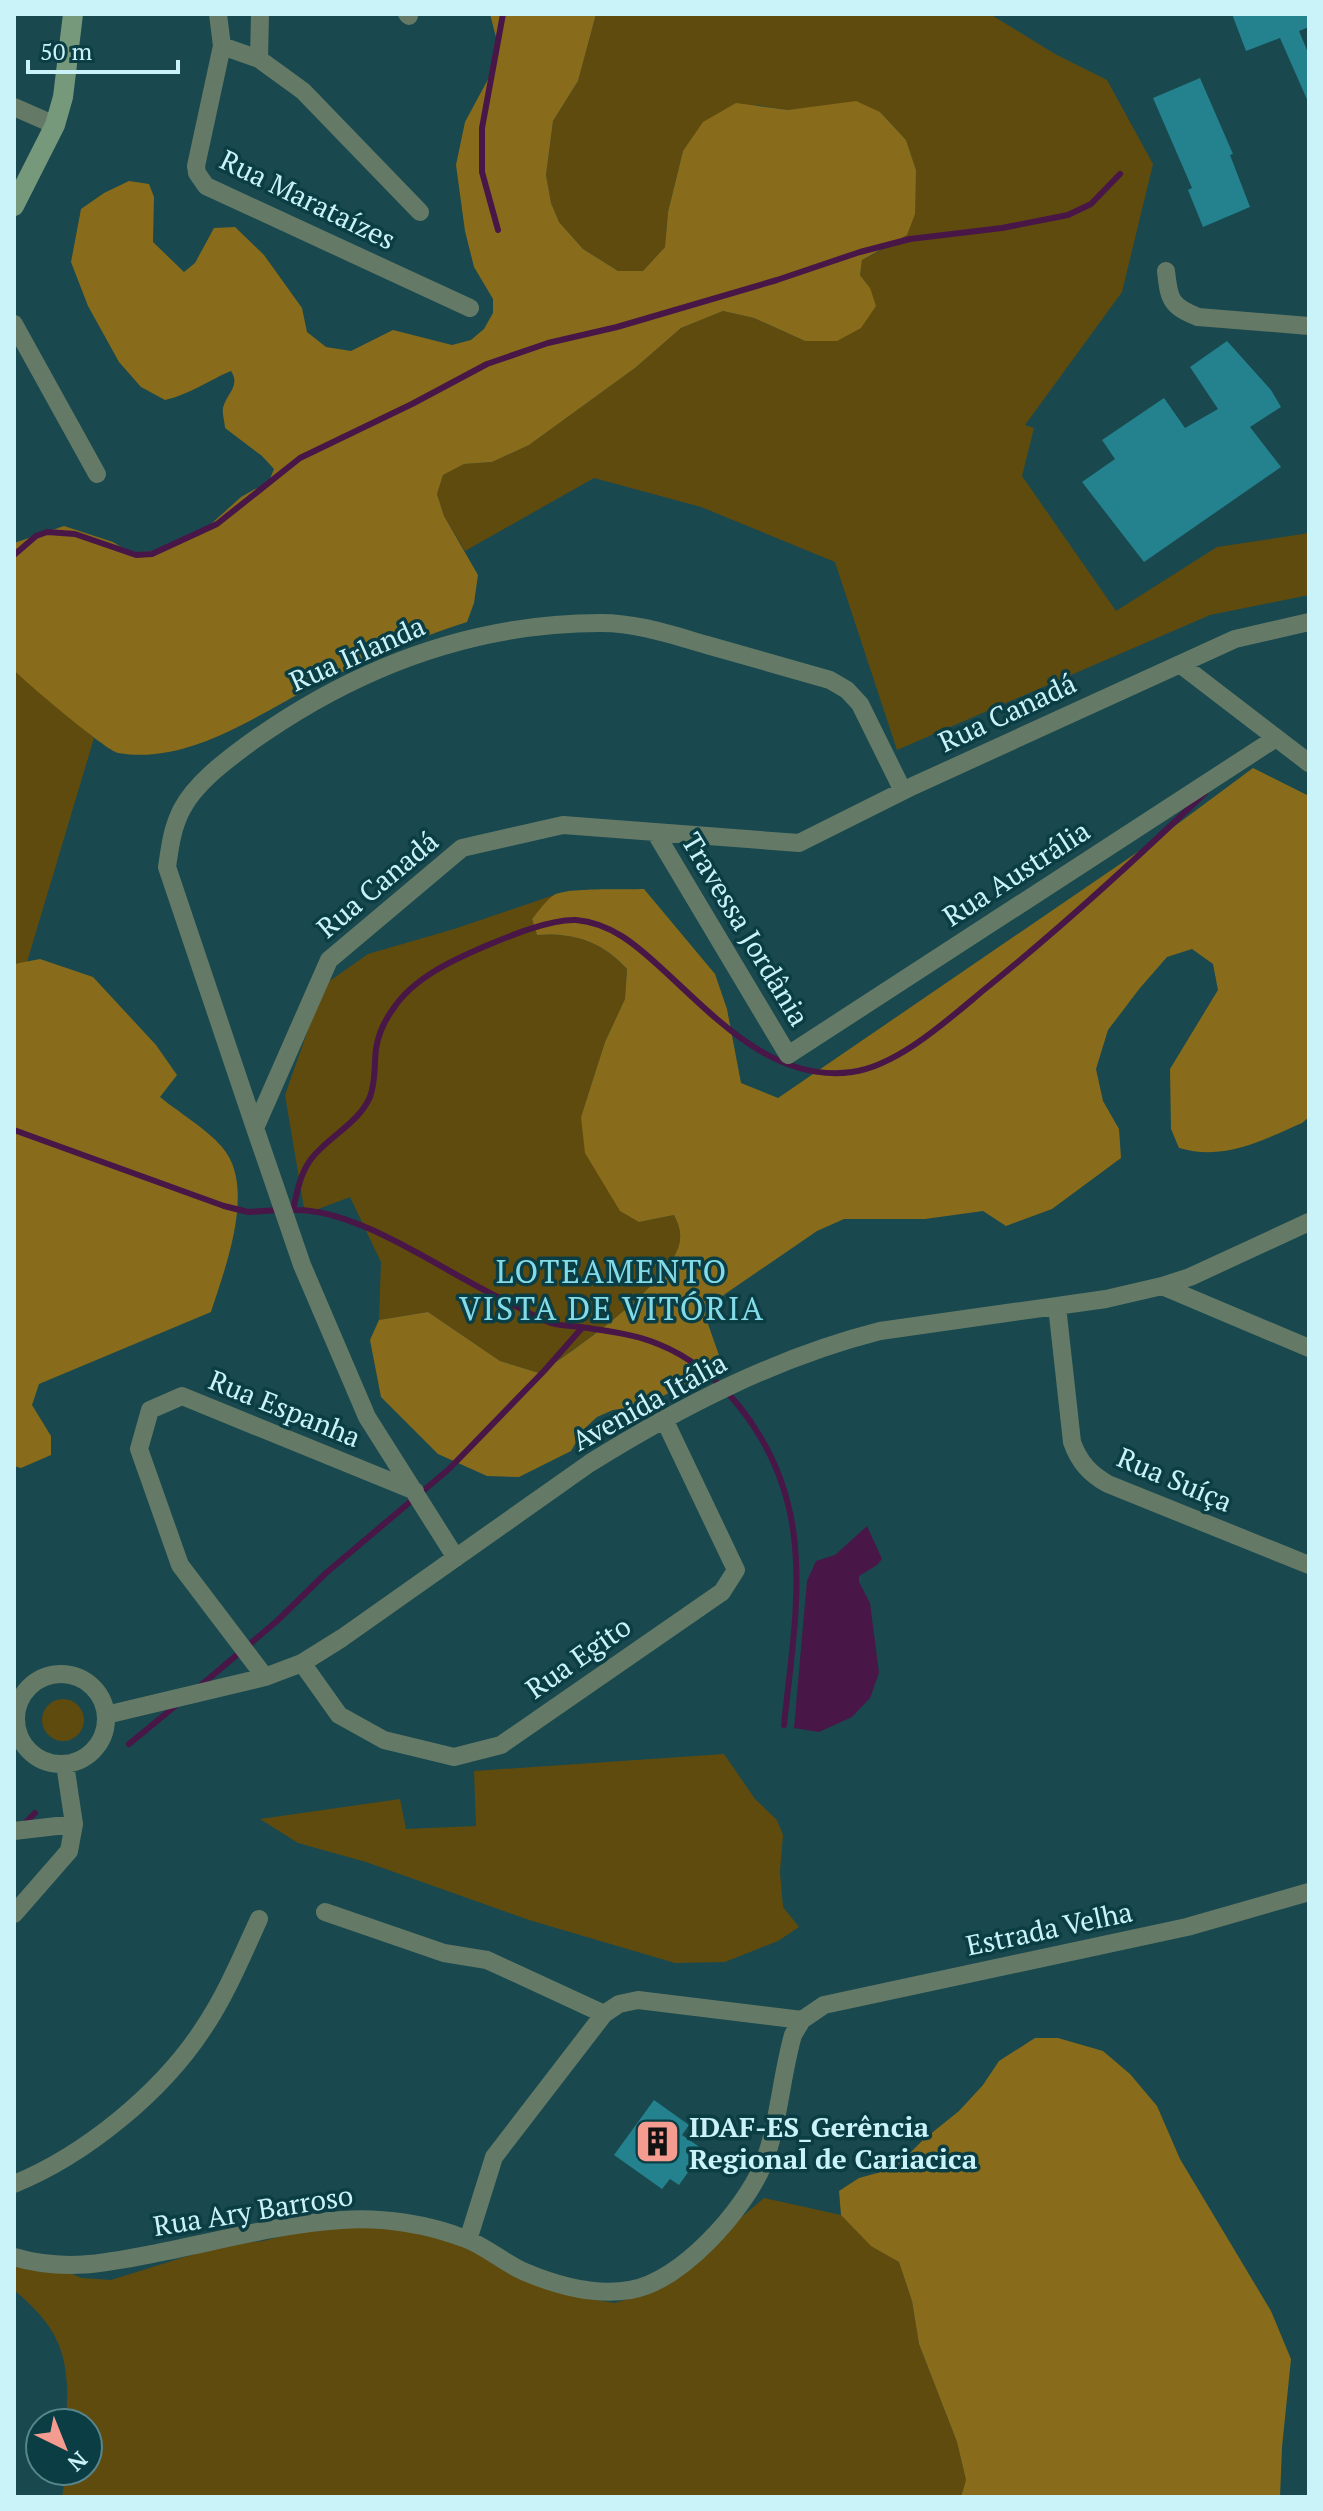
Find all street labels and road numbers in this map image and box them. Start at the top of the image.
street label: Rua Marataízes [214,141,402,257]
street label: Rua Irlanda [284,607,430,699]
street label: Rua Canadá [932,664,1082,760]
street label: Rua Austrália [936,812,1096,934]
street label: Rua Canadá [309,822,445,946]
street label: Travessa Jordânia [674,826,818,1032]
street label: Avenida Itália [565,1343,733,1459]
street label: Rua Espanha [204,1361,366,1455]
street label: Rua Suíça [1112,1438,1238,1520]
street label: Rua Egito [518,1607,638,1707]
street label: Estrada Velha [962,1892,1136,1964]
street label: Rua Ary Barroso [151,2176,355,2244]

